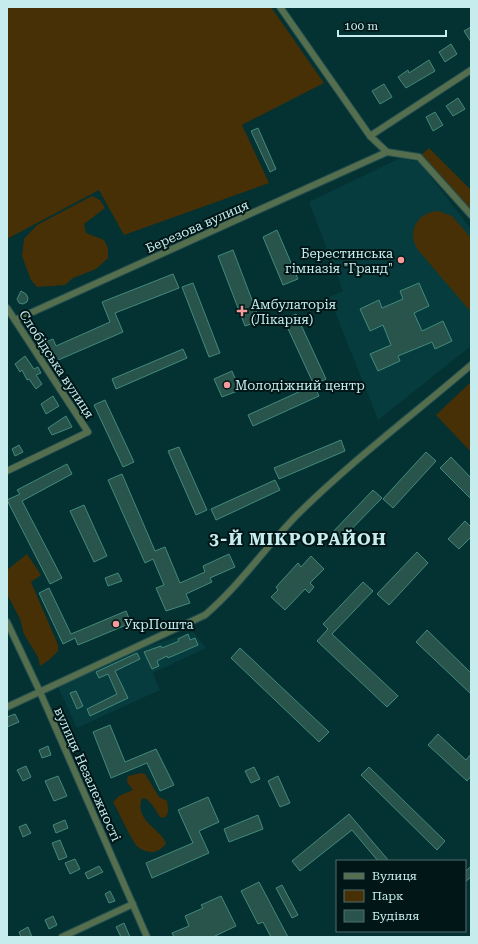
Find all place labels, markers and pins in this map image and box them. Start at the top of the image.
place label: Берестинська гімназія "Гранд" [285,246,393,276]
marker: Берестинська гімназія "Гранд" [396,255,406,265]
place label: Амбулаторія (Лікарня) [251,297,336,327]
marker: Амбулаторія (Лікарня) [236,305,248,317]
place label: Молодіжний центр [235,378,365,393]
marker: Молодіжний центр [222,380,232,390]
place label: УкрПошта [124,617,193,632]
marker: УкрПошта [111,619,121,629]

